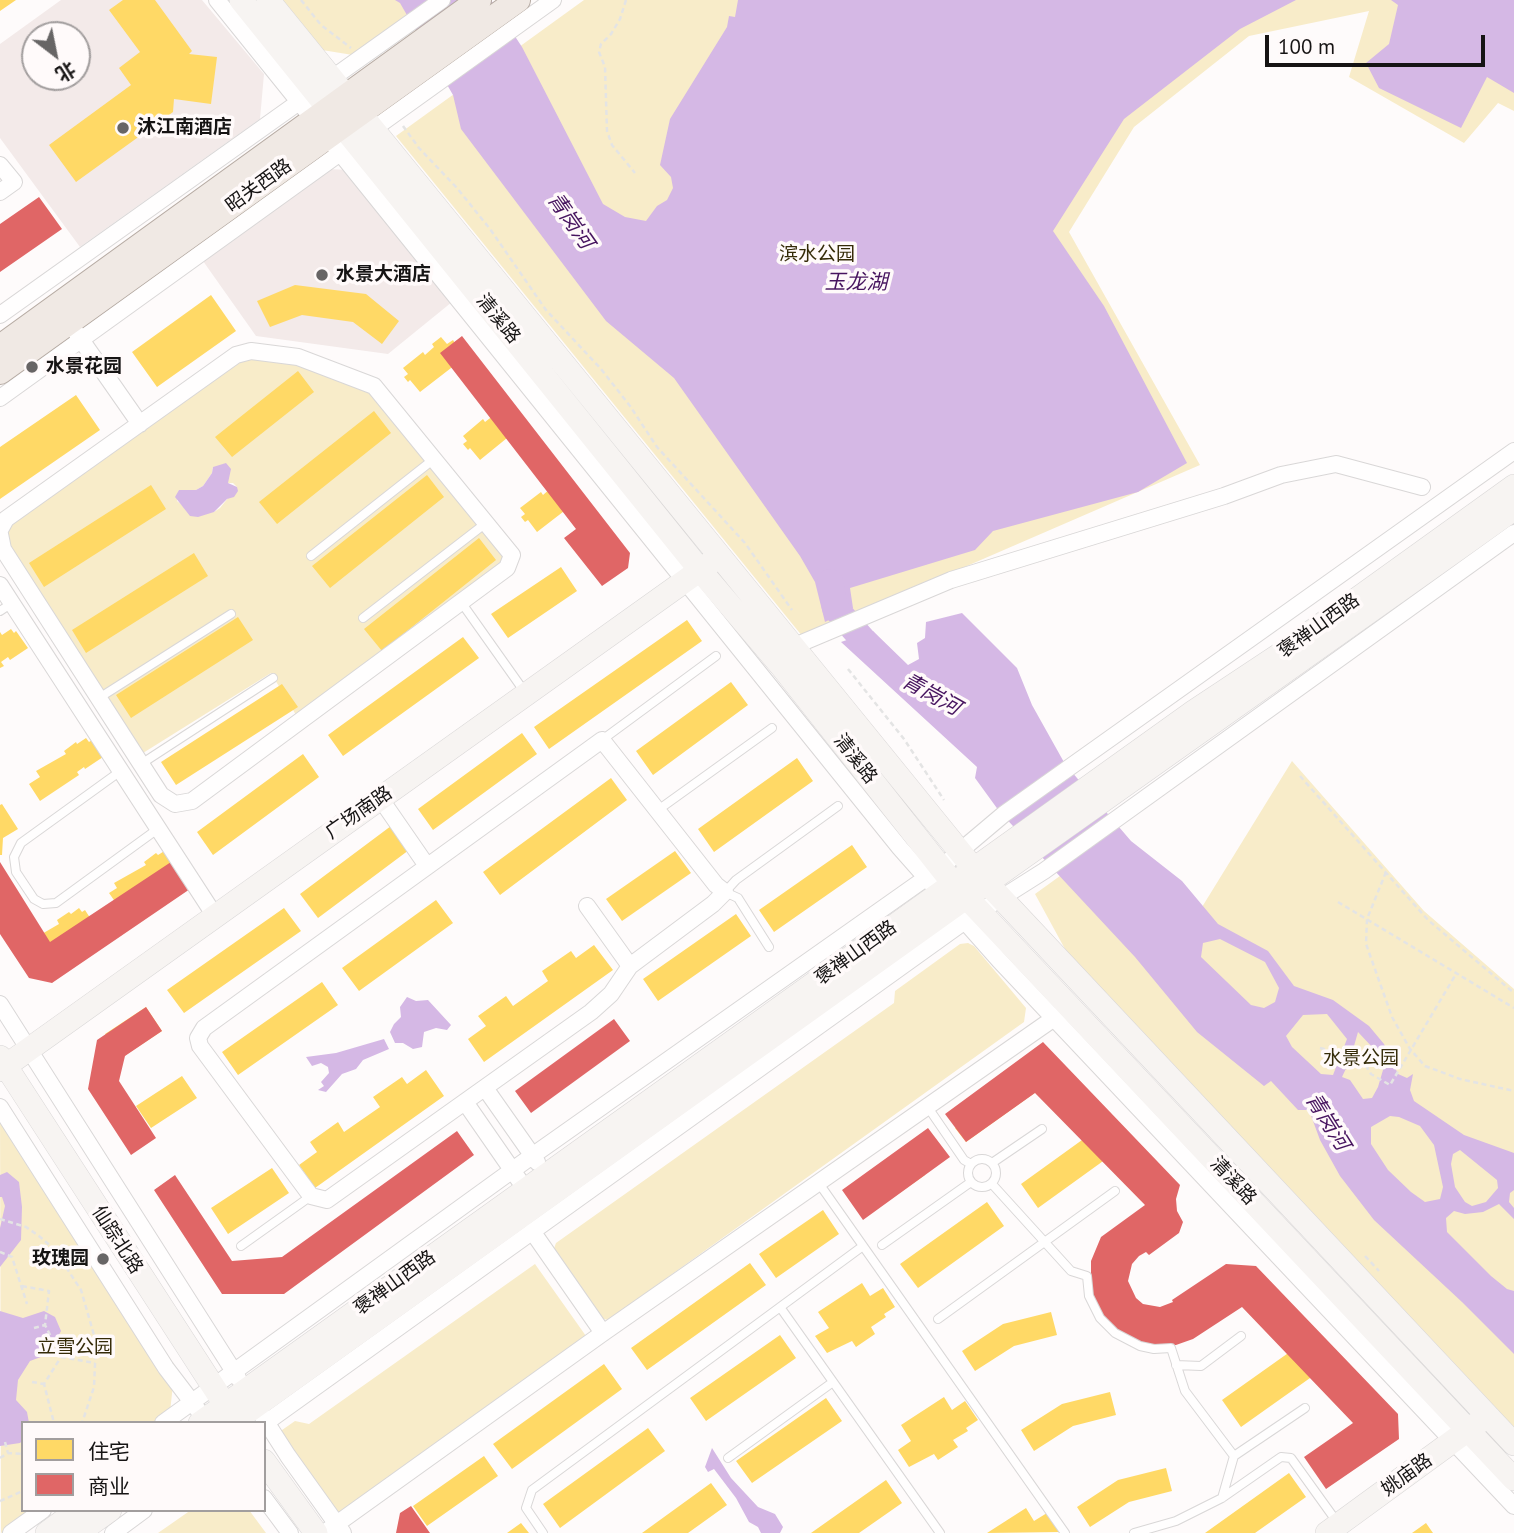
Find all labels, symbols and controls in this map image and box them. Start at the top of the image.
north arrow [21,21,91,91]
scale bar [1269,21,1490,65]
text: 100 m [1278,33,1335,60]
text: 北 [52,57,80,87]
place label: 沐江南酒店 [137,117,232,139]
marker: 沐江南酒店 [115,120,131,136]
street label: 昭关西路 [222,154,296,218]
water label: 青岗河 [542,188,598,254]
park label: 滨水公园 [779,244,855,266]
place label: 水景大酒店 [336,264,431,286]
marker: 水景大酒店 [314,267,330,283]
water label: 玉龙湖 [825,270,887,296]
street label: 清溪路 [471,290,525,348]
place label: 水景花园 [46,356,122,378]
marker: 水景花园 [24,359,40,375]
street label: 褒禅山西路 [1274,589,1364,663]
water label: 青岗河 [897,669,965,721]
street label: 清溪路 [828,730,882,788]
street label: 广场南路 [321,782,397,844]
street label: 褒禅山西路 [811,916,901,990]
park label: 水景公园 [1323,1048,1399,1070]
water label: 青岗河 [1300,1089,1354,1155]
street label: 清溪路 [1205,1152,1261,1210]
street label: 仙踪北路 [87,1202,147,1278]
street label: 褒禅山西路 [350,1246,440,1320]
place label: 玫瑰园 [32,1248,89,1270]
marker: 玫瑰园 [95,1251,111,1267]
park label: 立雪公园 [37,1337,113,1359]
legend [21,1421,266,1512]
text: 住宅 [88,1438,130,1465]
street label: 姚庙路 [1377,1449,1437,1501]
text: 商业 [88,1473,130,1500]

